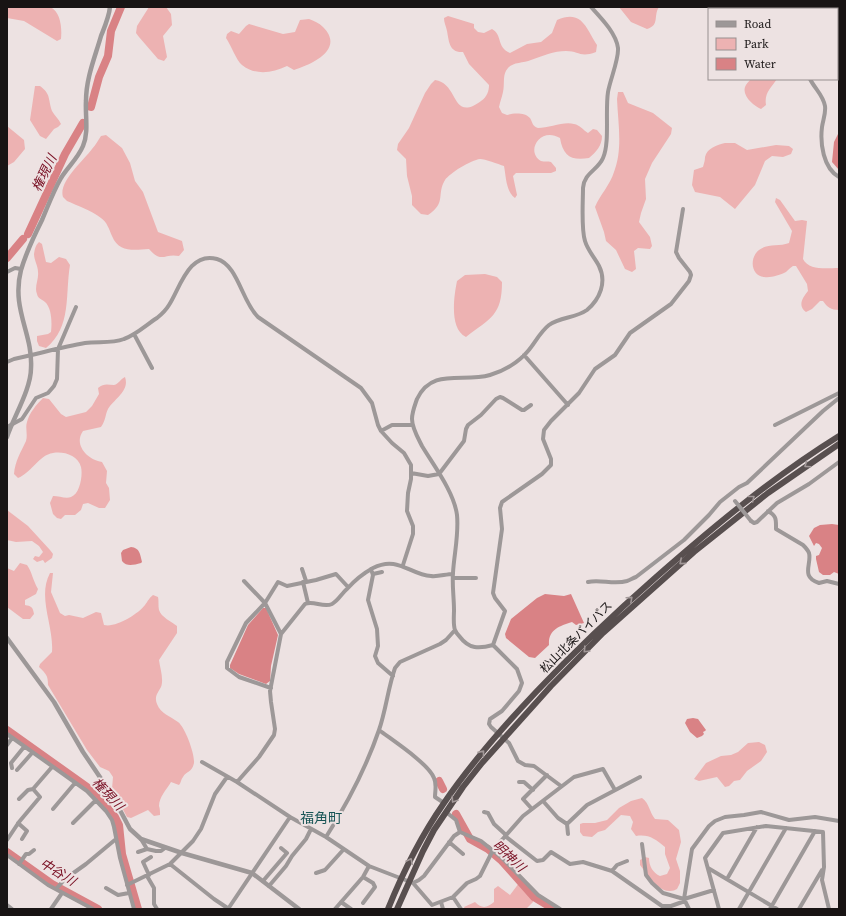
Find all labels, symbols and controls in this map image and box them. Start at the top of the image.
legend [708,8,838,80]
text: Road [744,16,771,32]
text: Park [744,36,769,52]
text: Water [744,56,776,72]
water label: 権現川 [28,150,61,194]
one-way arrow [804,460,811,467]
one-way arrow [747,495,754,502]
one-way arrow [679,558,687,565]
street label: 松山北条バイパス [536,597,616,677]
one-way arrow [626,597,633,604]
one-way arrow [583,645,591,653]
one-way arrow [477,750,484,757]
water label: 権現川 [88,774,129,816]
one-way arrow [451,796,459,803]
district label: 福角町 [300,808,342,828]
water label: 明神川 [489,836,531,877]
water label: 中谷川 [37,854,81,891]
one-way arrow [405,857,413,865]

